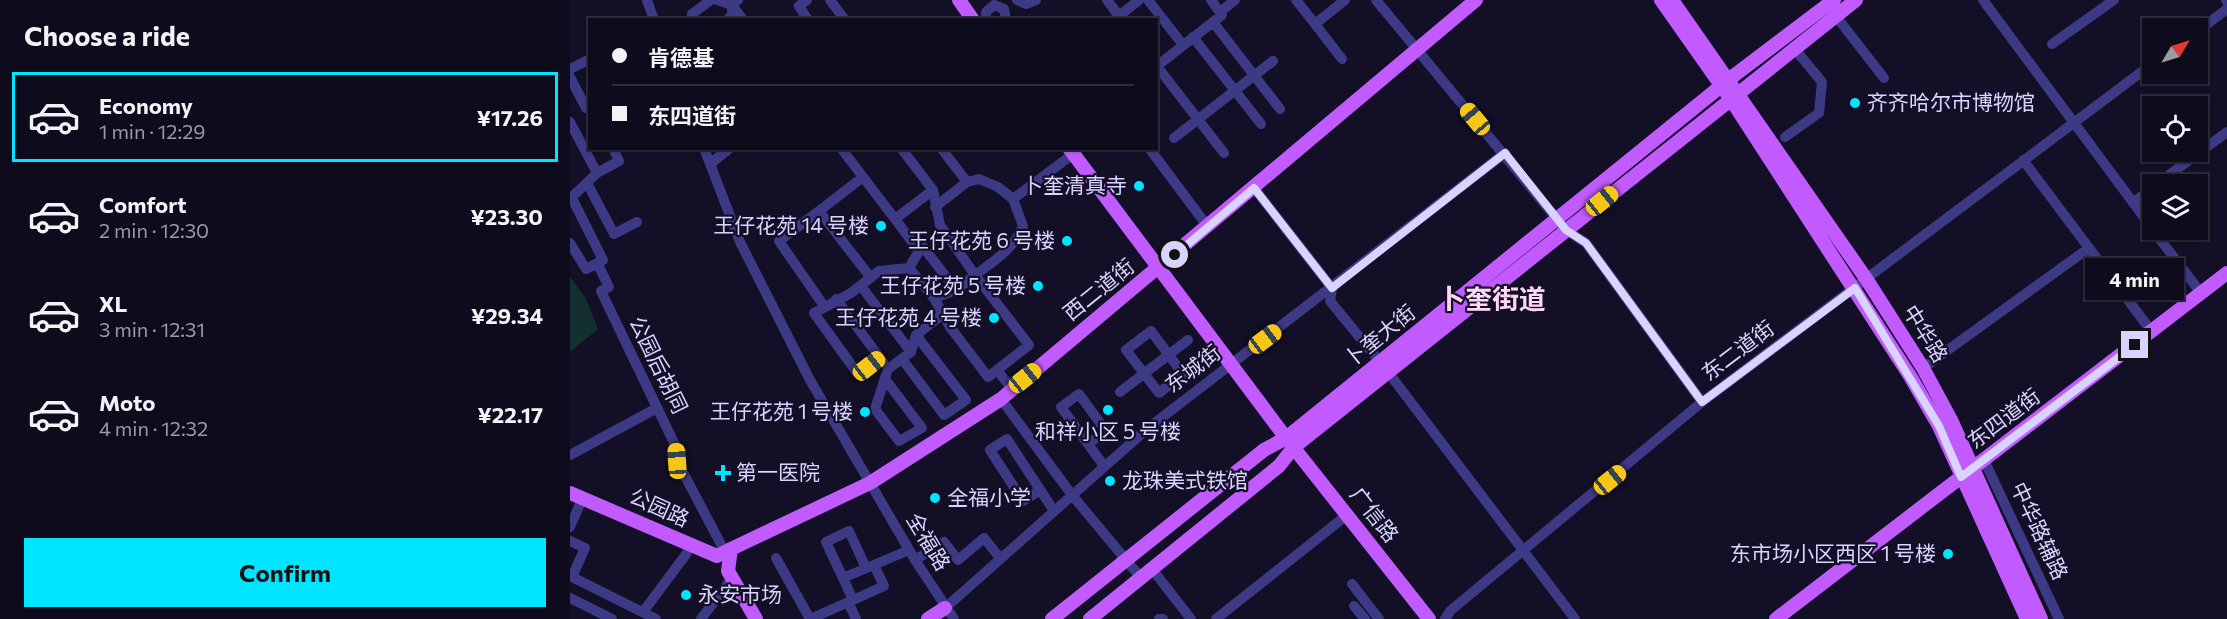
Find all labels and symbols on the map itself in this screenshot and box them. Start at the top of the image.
north arrow [2142,18,2208,84]
place label: 齐齐哈尔市博物馆 [1867,89,2035,114]
marker: 齐齐哈尔市博物馆 [1848,96,1862,110]
car [1457,99,1493,139]
place label: 卜奎清真寺 [1022,172,1127,197]
marker: 卜奎清真寺 [1132,179,1146,193]
car [1582,183,1622,219]
place label: 王仔花苑 14 号楼 [713,212,869,237]
marker: 王仔花苑 14 号楼 [874,219,888,233]
place label: 王仔花苑 6 号楼 [908,227,1055,252]
marker: 王仔花苑 6 号楼 [1060,234,1074,248]
route start [1161,241,1188,268]
street label: 西二道街 [1058,253,1139,325]
callout: 4 min [2086,258,2184,300]
place label: 王仔花苑 5 号楼 [880,272,1026,297]
marker: 王仔花苑 5 号楼 [1031,279,1045,293]
district label: 卜奎街道 [1438,282,1546,315]
street label: 卜奎大街 [1339,299,1420,371]
street label: 中华路 [1899,300,1954,367]
place label: 王仔花苑 4 号楼 [835,304,982,329]
marker: 王仔花苑 4 号楼 [987,311,1001,325]
street label: 公园后胡同 [625,312,694,417]
street label: 东二道街 [1696,315,1778,385]
car [1245,321,1285,357]
route end [2121,331,2148,358]
street label: 东城街 [1159,339,1225,397]
car [849,348,889,384]
car [1005,360,1045,396]
street label: 东四道街 [1962,383,2044,453]
place label: 王仔花苑 1 号楼 [710,398,853,423]
marker: 和祥小区 5 号楼 [1101,403,1115,417]
marker: 王仔花苑 1 号楼 [858,405,872,419]
place label: 和祥小区 5 号楼 [1035,418,1181,443]
car [667,442,687,480]
place label: 第一医院 [736,459,820,484]
car [1590,462,1630,498]
marker: 第一医院 [714,464,732,482]
place label: 龙珠美式铁馆 [1122,467,1248,492]
marker: 龙珠美式铁馆 [1103,474,1117,488]
street label: 中华路辅路 [2007,478,2074,583]
street label: 公园路 [626,482,693,531]
street label: 广信路 [1346,482,1404,547]
place label: 全福小学 [947,484,1031,509]
marker: 全福小学 [928,491,942,505]
street label: 全福路 [902,508,956,575]
place label: 东市场小区西区 1 号楼 [1730,540,1936,565]
marker: 东市场小区西区 1 号楼 [1941,547,1955,561]
place label: 永安市场 [698,581,782,606]
marker: 永安市场 [679,588,693,602]

